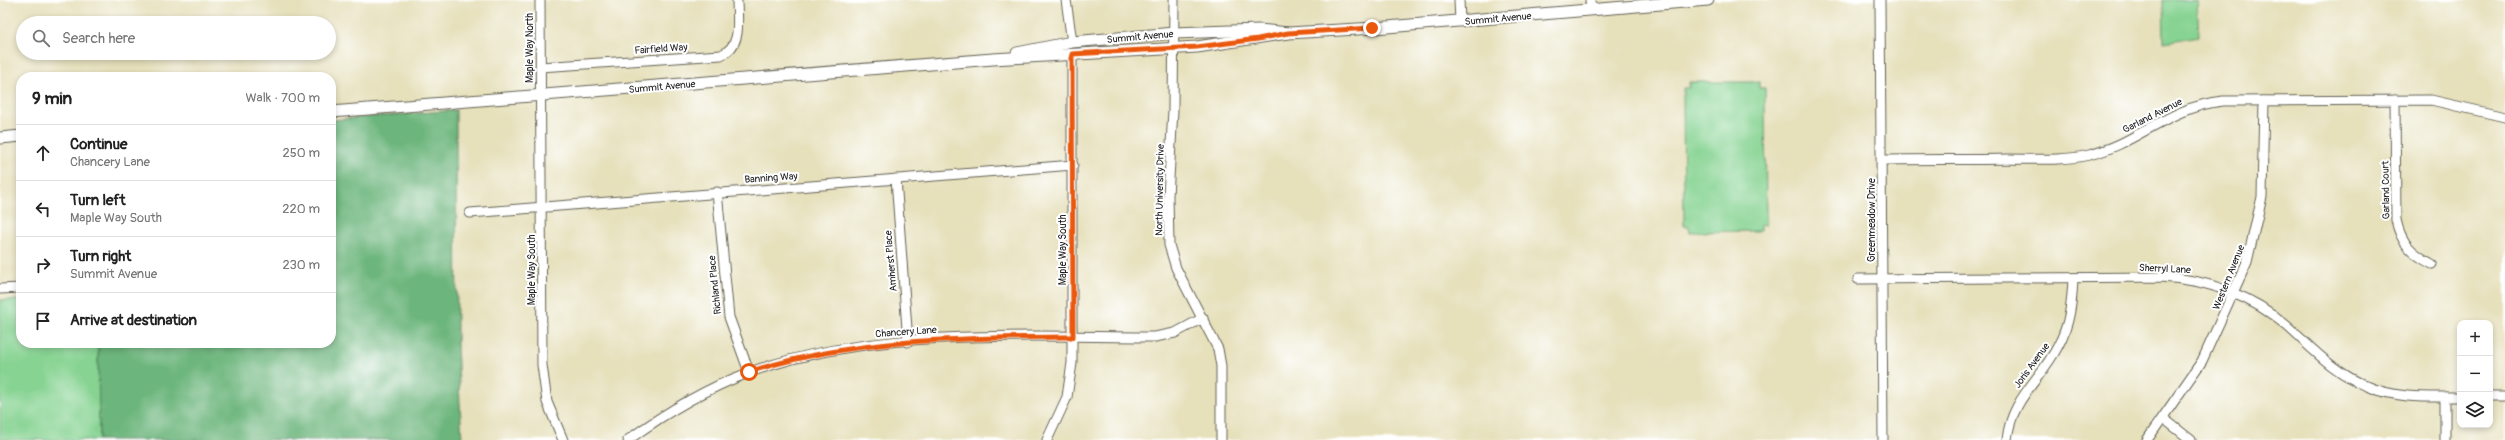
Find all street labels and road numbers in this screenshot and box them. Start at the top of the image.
street label: Summit Avenue [1464,10,1532,28]
street label: Maple Way North [524,13,536,83]
street label: Summit Avenue [1106,28,1174,46]
street label: Fairfield Way [634,41,689,57]
street label: Summit Avenue [628,78,696,96]
street label: Garland Avenue [2121,96,2184,136]
street label: North University Drive [1153,144,1167,236]
street label: Garland Court [2379,160,2393,219]
street label: Banning Way [744,170,799,186]
street label: Greenmeadow Drive [1866,178,1878,262]
street label: Maple Way South [1057,214,1069,285]
street label: Amherst Place [882,230,900,292]
street label: Maple Way South [526,234,538,305]
street label: Western Avenue [2210,243,2247,312]
street label: Richland Place [706,255,724,315]
street label: Sherryl Lane [2139,262,2191,276]
street label: Chancery Lane [875,324,937,340]
street label: Joris Avenue [2011,341,2052,391]

